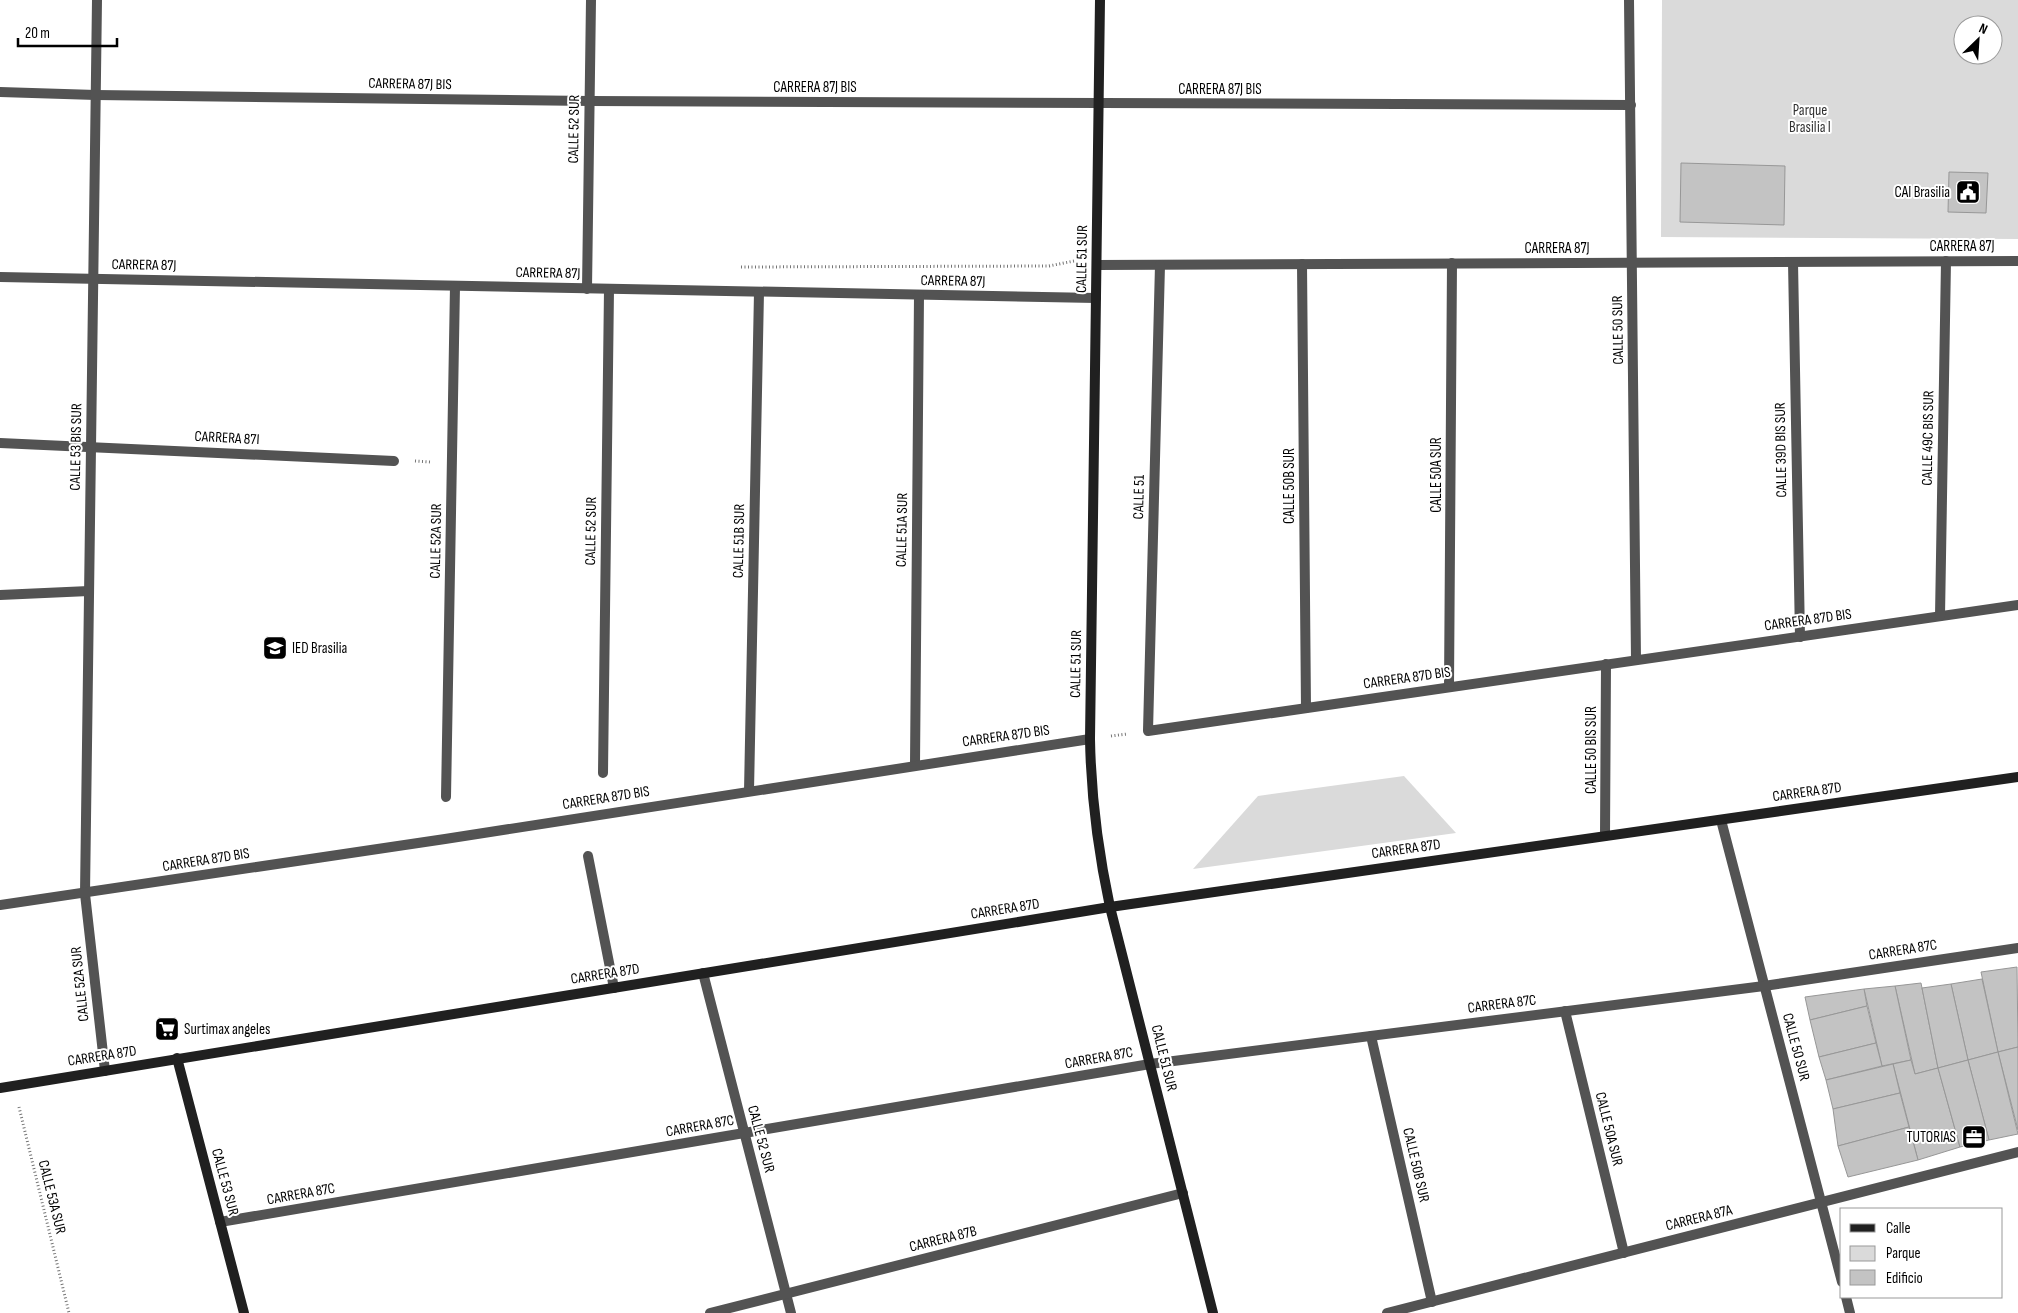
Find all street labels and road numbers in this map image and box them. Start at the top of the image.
street label: CARRERA 87J BIS [368,74,452,94]
street label: CARRERA 87J BIS [773,78,857,97]
street label: CARRERA 87J BIS [1178,80,1262,99]
street label: CALLE 52 SUR [564,94,584,164]
street label: CALLE 51 SUR [1072,225,1092,293]
street label: CARRERA 87J [1930,237,1994,256]
street label: CARRERA 87J [1525,239,1589,258]
street label: CARRERA 87J [111,255,177,275]
street label: CARRERA 87J [515,263,581,283]
street label: CARRERA 87J [920,271,986,291]
street label: CALLE 50 SUR [1608,295,1628,365]
street label: CALLE 49C BIS SUR [1918,390,1938,486]
street label: CALLE 39D BIS SUR [1771,402,1791,498]
street label: CALLE 53 BIS SUR [66,403,86,491]
street label: CARRERA 87I [194,427,260,449]
street label: CALLE 50A SUR [1427,437,1446,513]
street label: CALLE 50B SUR [1280,448,1299,524]
street label: CALLE 51 [1129,474,1149,519]
street label: CALLE 51A SUR [892,493,912,567]
street label: CALLE 52 SUR [581,496,601,566]
street label: CALLE 52A SUR [426,503,446,579]
street label: CALLE 51B SUR [729,503,749,578]
street label: CARRERA 87D BIS [1763,604,1853,636]
street label: CALLE 51 SUR [1066,630,1086,698]
street label: CARRERA 87D BIS [1362,662,1452,694]
street label: CALLE 50 BIS SUR [1582,706,1601,794]
street label: CARRERA 87D BIS [961,720,1051,752]
street label: CARRERA 87D [1771,778,1843,806]
street label: CARRERA 87D BIS [561,782,651,814]
street label: CARRERA 87D [1370,835,1442,863]
street label: CARRERA 87D BIS [161,844,251,876]
street label: CARRERA 87D [969,894,1041,924]
street label: CARRERA 87C [1867,935,1939,965]
street label: CALLE 52A SUR [67,946,93,1022]
street label: CARRERA 87D [569,959,641,989]
street label: CARRERA 87C [1467,990,1537,1018]
street label: CALLE 50 SUR [1778,1011,1814,1083]
street label: CALLE 51 SUR [1147,1023,1181,1093]
street label: CARRERA 87D [66,1041,138,1071]
street label: CARRERA 87C [1063,1043,1135,1073]
street label: CALLE 50A SUR [1591,1090,1627,1168]
street label: CALLE 52 SUR [743,1103,779,1175]
street label: CARRERA 87C [664,1111,736,1141]
street label: CALLE 50B SUR [1398,1126,1434,1204]
street label: CALLE 53 SUR [207,1146,243,1218]
street label: CALLE 53A SUR [34,1158,70,1236]
street label: CARRERA 87C [265,1179,337,1209]
street label: CARRERA 87A [1664,1200,1735,1235]
street label: CARRERA 87B [907,1221,979,1257]

